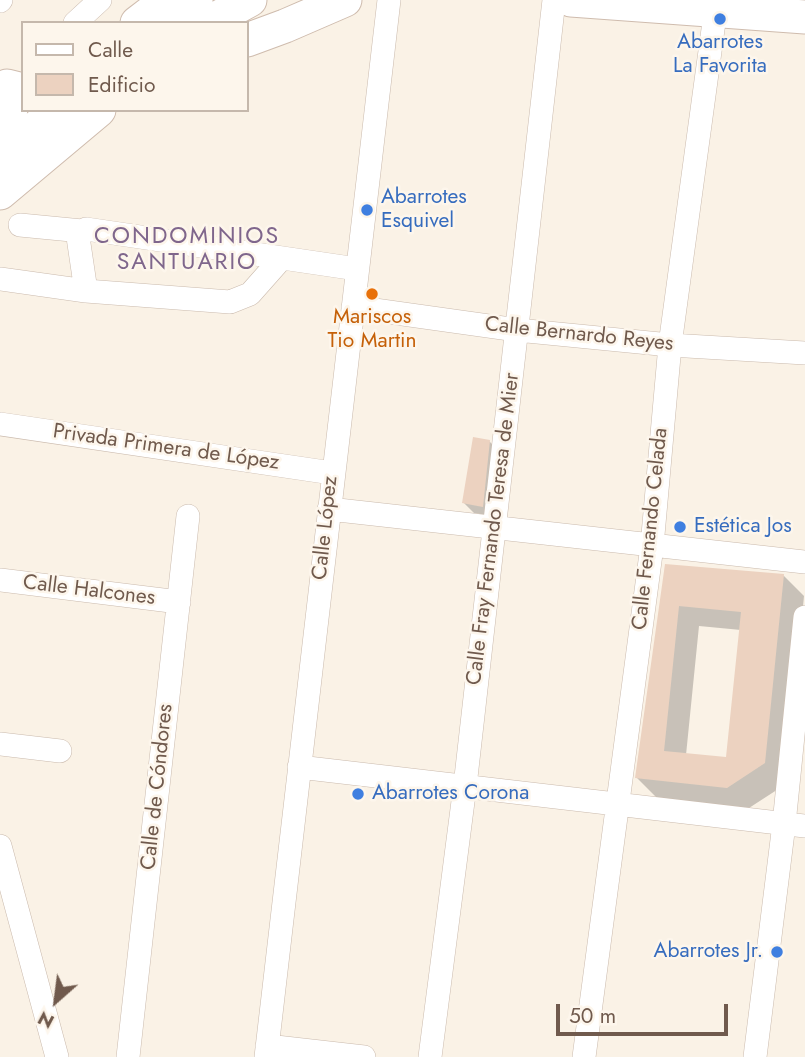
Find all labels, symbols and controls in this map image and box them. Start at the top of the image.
marker: Abarrotes La Favorita [712,11,728,27]
legend [21,21,248,112]
place label: Abarrotes La Favorita [673,30,767,80]
text: Calle [88,35,133,65]
text: Edificio [88,70,155,100]
place label: Abarrotes Esquivel [381,185,467,235]
marker: Abarrotes Esquivel [359,202,375,218]
district label: CONDOMINIOS SANTUARIO [95,223,279,277]
marker: Mariscos Tio Martin [364,286,380,302]
place label: Mariscos Tio Martin [328,305,416,355]
street label: Calle Bernardo Reyes [483,313,675,357]
street label: Calle Fray Fernando Teresa de Mier [462,371,526,687]
street label: Privada Primera de López [51,420,281,476]
street label: Calle Fernando Celada [628,427,674,631]
street label: Calle López [308,475,344,581]
place label: Estética Jos [694,514,792,540]
marker: Estética Jos [672,519,688,535]
street label: Calle Halcones [21,570,157,612]
street label: Calle de Cóndores [137,703,179,871]
place label: Abarrotes Corona [372,781,529,807]
marker: Abarrotes Corona [350,786,366,802]
place label: Abarrotes Jr. [654,939,763,965]
marker: Abarrotes Jr. [769,944,785,960]
north arrow [21,966,91,1036]
scale bar [560,990,732,1034]
text: 50 m [569,1001,616,1031]
text: N [33,1005,59,1035]

